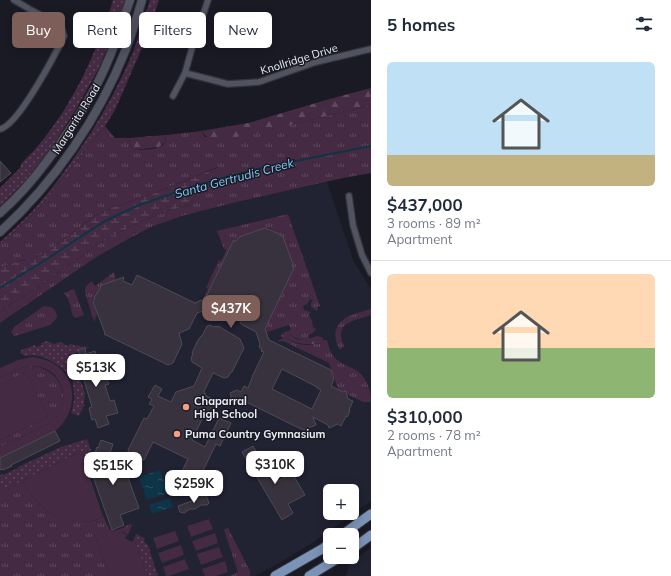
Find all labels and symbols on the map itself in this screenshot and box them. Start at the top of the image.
street label: Knollridge Drive [259,41,339,77]
street label: Margarita Road [49,81,103,157]
water label: Santa Gertrudis Creek [173,155,296,201]
pin: $437K [203,295,259,329]
pin: $513K [68,354,124,388]
place label: Chaparral High School [194,394,257,421]
marker: Chaparral High School [181,402,191,412]
place label: Puma Country Gymnasium [185,427,326,441]
marker: Puma Country Gymnasium [172,429,182,439]
pin: $310K [247,451,303,485]
pin: $515K [85,452,141,486]
pin: $259K [166,470,222,504]

